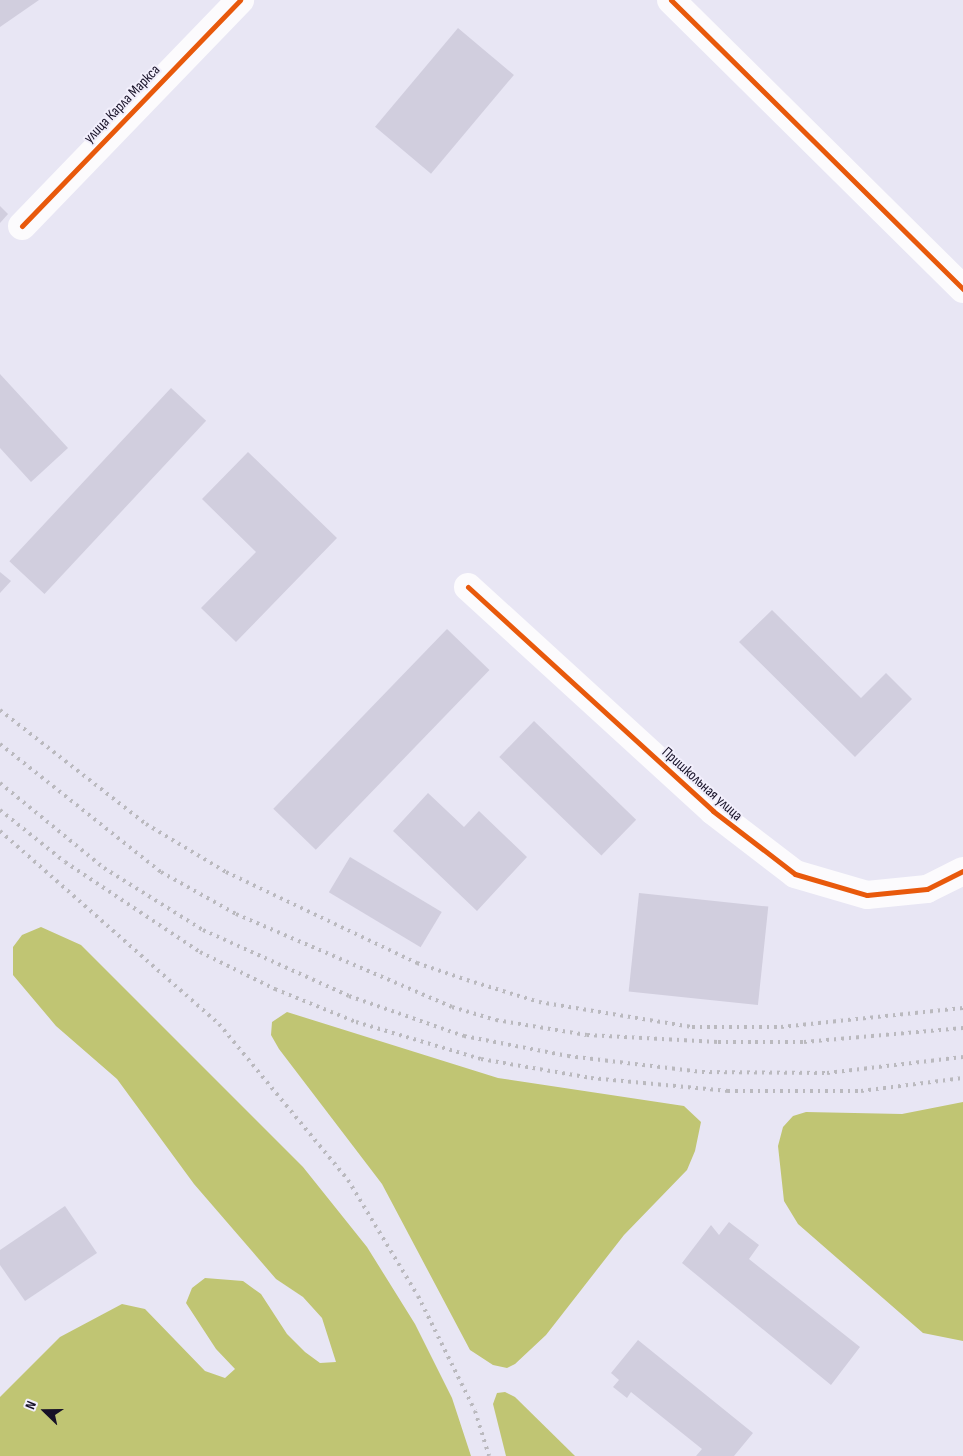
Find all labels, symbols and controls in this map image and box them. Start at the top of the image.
street label: улица Карла Маркса [80,61,164,147]
street label: Пришкольная улица [658,743,746,825]
north arrow [20,1386,70,1436]
text: N [21,1399,40,1412]

